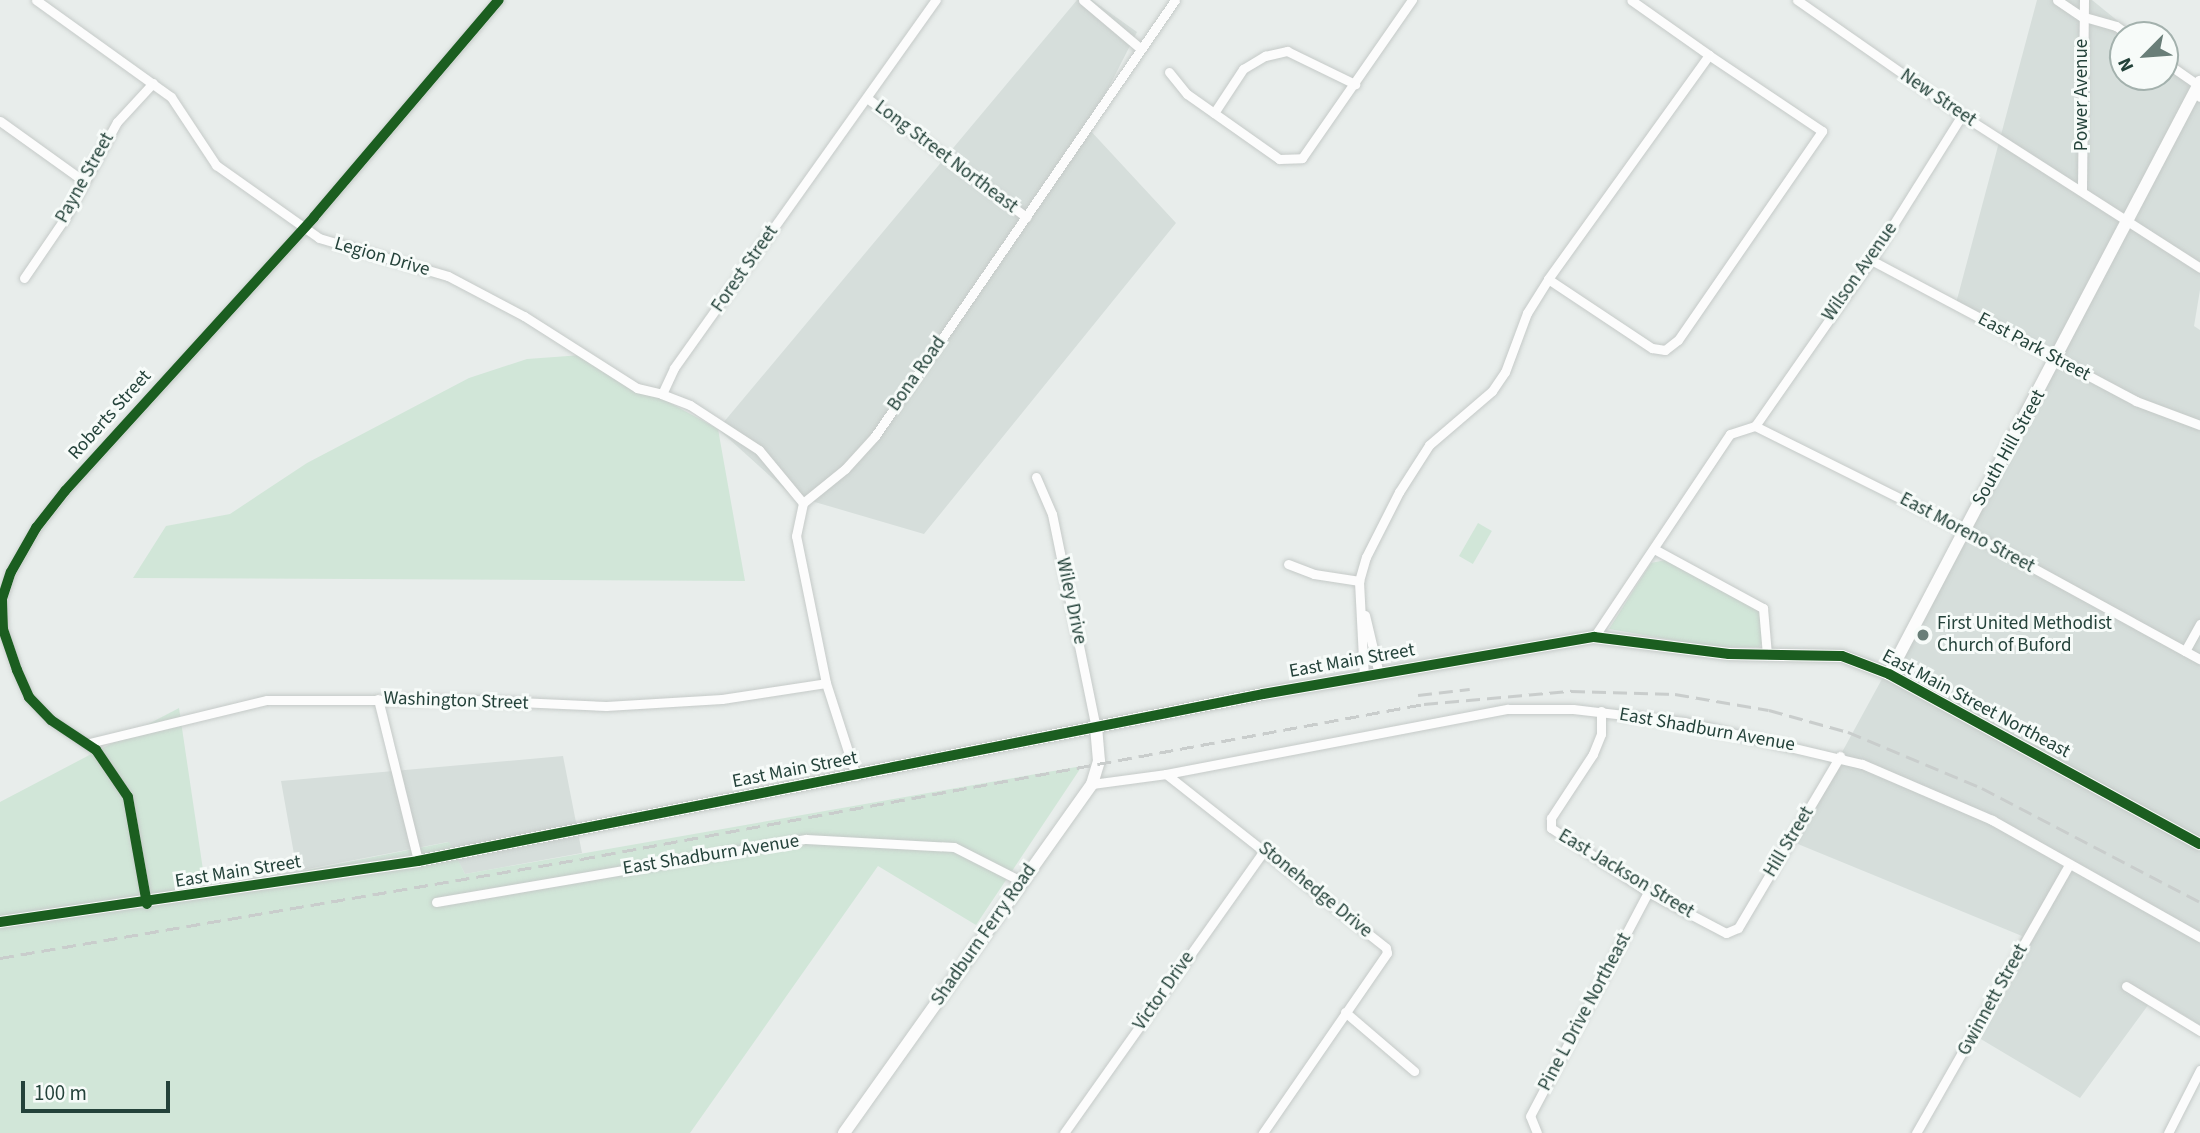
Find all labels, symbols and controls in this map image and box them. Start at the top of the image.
north arrow [2109,21,2179,91]
street label: Power Avenue [2071,39,2093,151]
text: N [2111,53,2141,76]
street label: New Street [1896,64,1980,132]
street label: Long Street Northeast [870,96,1022,218]
street label: Payne Street [51,129,119,227]
street label: Wilson Avenue [1818,218,1902,326]
street label: Forest Street [707,221,783,317]
street label: Legion Drive [332,233,432,281]
street label: East Park Street [1974,308,2094,386]
street label: Bona Road [883,332,951,416]
street label: Roberts Street [64,365,156,465]
street label: South Hill Street [1968,386,2050,510]
street label: East Moreno Street [1896,488,2038,578]
street label: Wiley Drive [1051,556,1091,646]
place label: First United Methodist Church of Buford [1937,613,2112,657]
marker: First United Methodist Church of Buford [1915,627,1931,643]
street label: East Main Street [1287,639,1417,683]
street label: East Main Street Northeast [1878,645,2074,763]
street label: Washington Street [383,687,529,715]
street label: East Shadburn Avenue [1617,703,1797,757]
street label: East Main Street [730,747,860,793]
street label: Hill Street [1759,803,1819,881]
street label: East Jackson Street [1554,825,1698,923]
street label: East Shadburn Avenue [621,830,801,880]
street label: Stonehedge Drive [1253,837,1377,943]
street label: East Main Street [173,851,303,893]
street label: Shadburn Ferry Road [927,860,1041,1010]
street label: Pine L Drive Northeast [1534,929,1636,1095]
street label: Gwinnett Street [1953,940,2033,1060]
street label: Victor Drive [1129,947,1199,1035]
scale bar [24,1066,173,1110]
text: 100 m [34,1078,87,1108]

